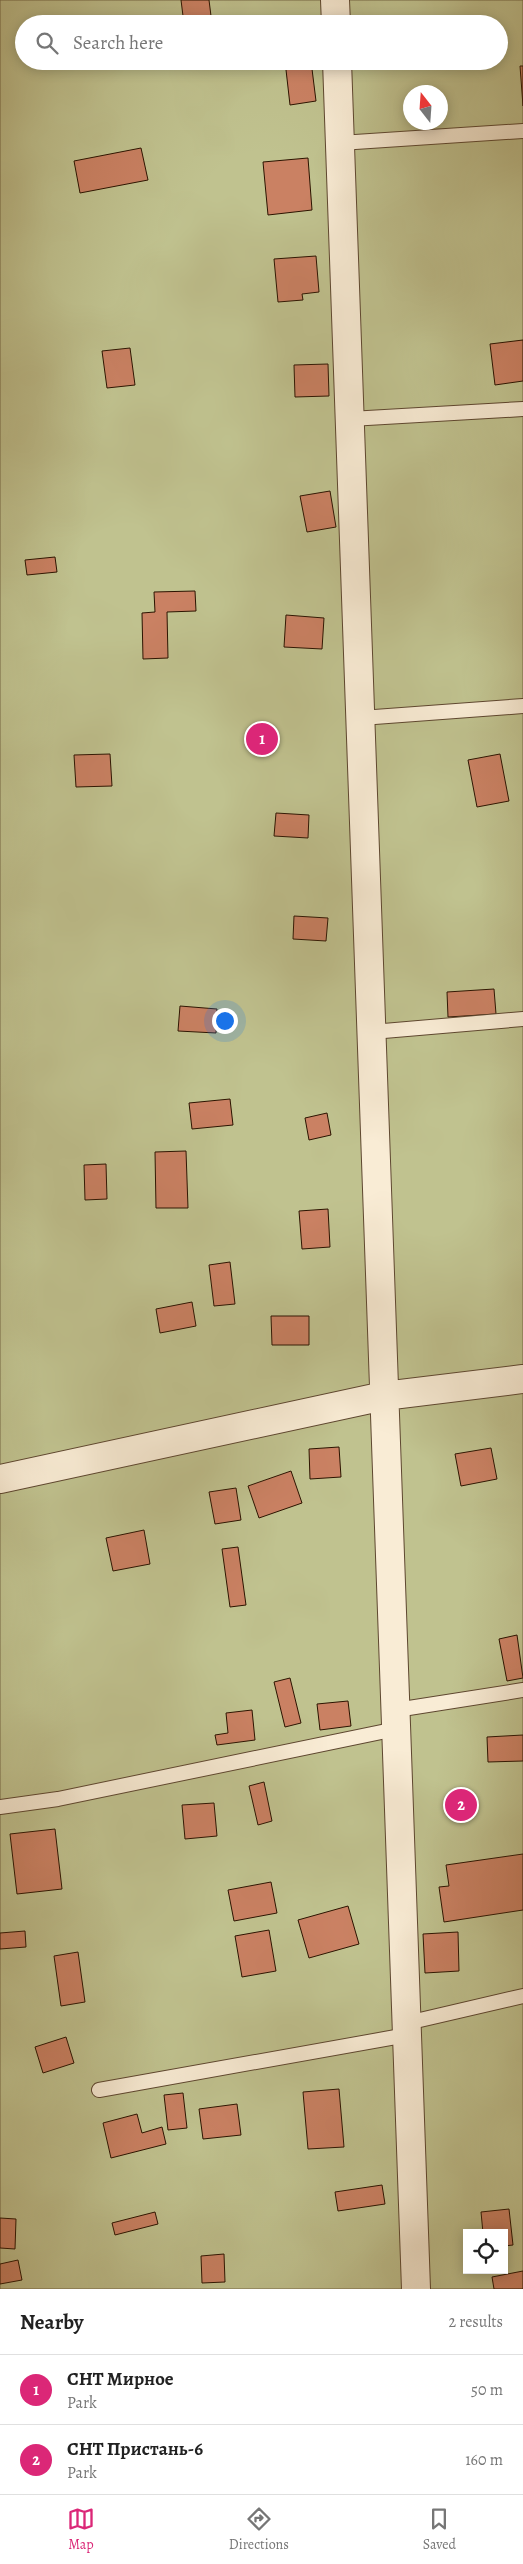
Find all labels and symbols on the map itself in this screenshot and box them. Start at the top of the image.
north arrow [403,85,448,130]
pin: 1 [246,720,278,758]
your location [212,1008,238,1034]
pin: 2 [445,1786,477,1824]

